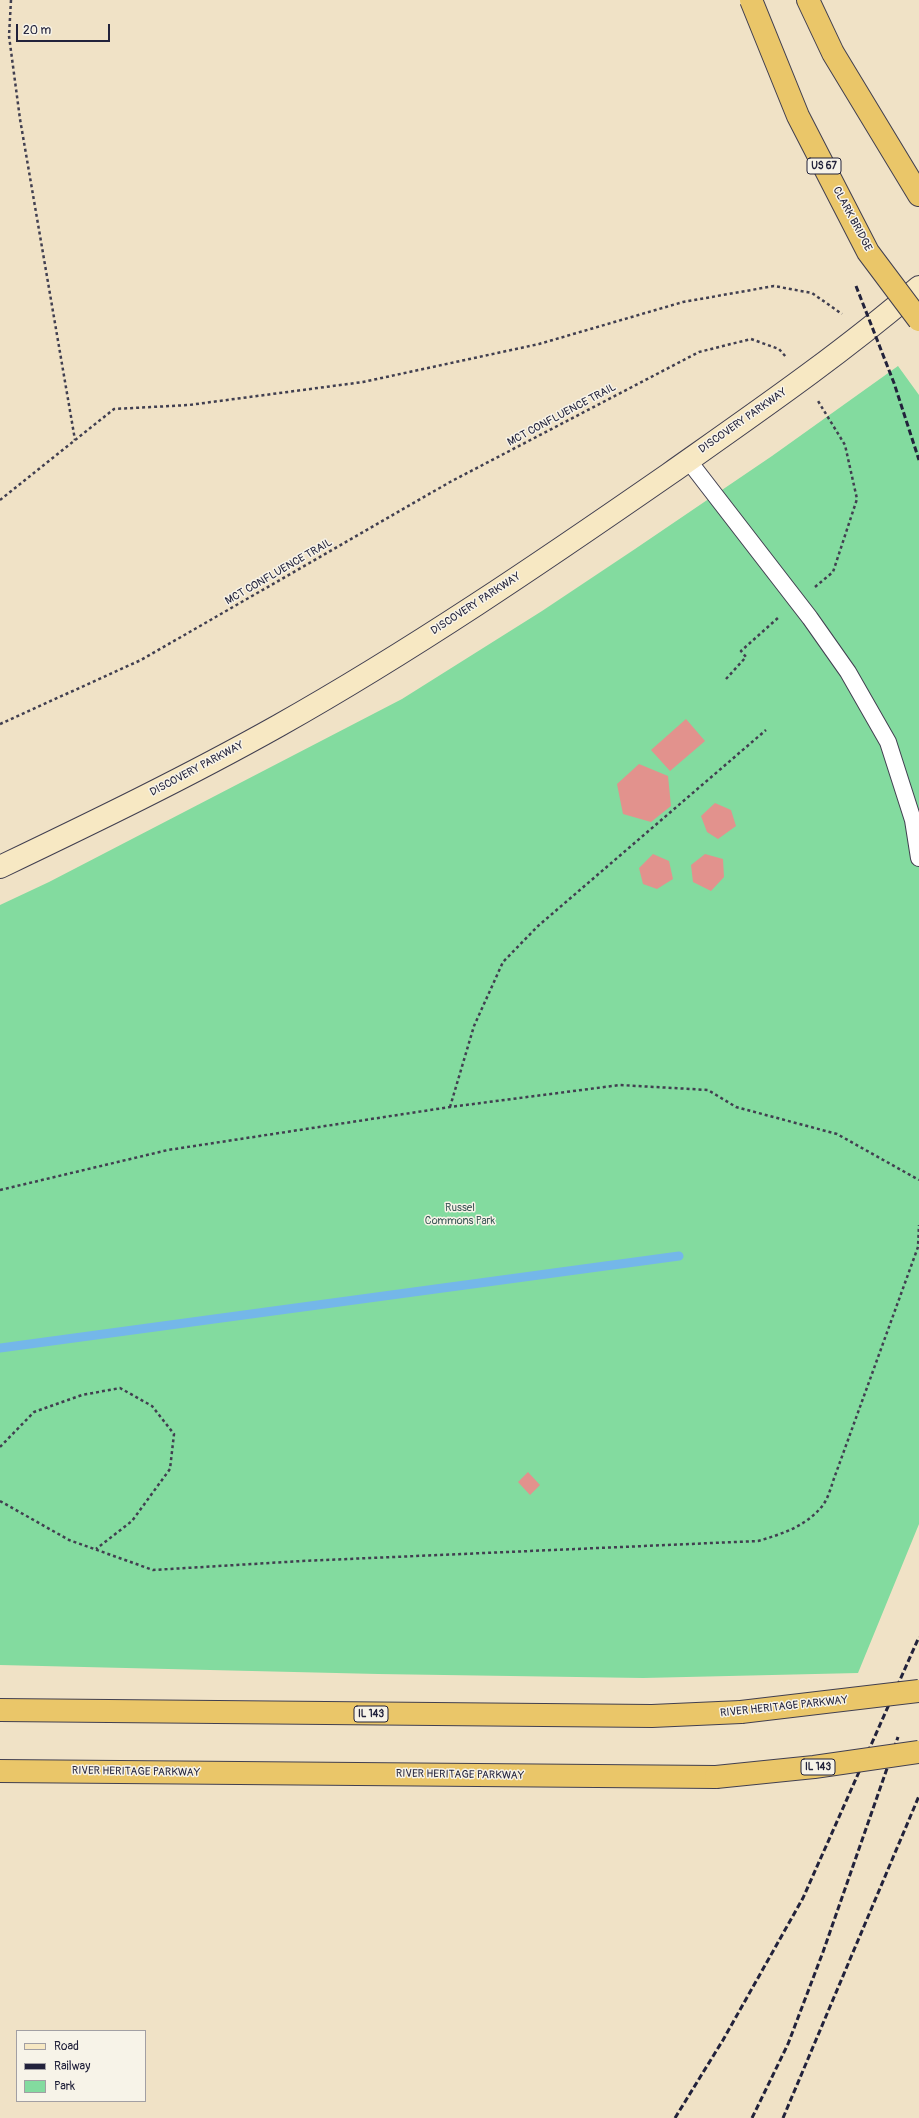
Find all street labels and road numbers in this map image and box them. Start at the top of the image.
road number: US 67 [807,158,841,174]
street label: CLARK BRIDGE [829,185,875,253]
street label: MCT CONFLUENCE TRAIL [505,381,619,449]
street label: DISCOVERY PARKWAY [696,386,790,456]
street label: MCT CONFLUENCE TRAIL [223,536,335,608]
street label: DISCOVERY PARKWAY [429,570,523,638]
street label: DISCOVERY PARKWAY [148,739,246,799]
street label: RIVER HERITAGE PARKWAY [720,1694,848,1720]
road number: IL 143 [354,1706,388,1722]
road number: IL 143 [801,1759,835,1775]
street label: RIVER HERITAGE PARKWAY [72,1764,200,1780]
street label: RIVER HERITAGE PARKWAY [396,1767,524,1783]

